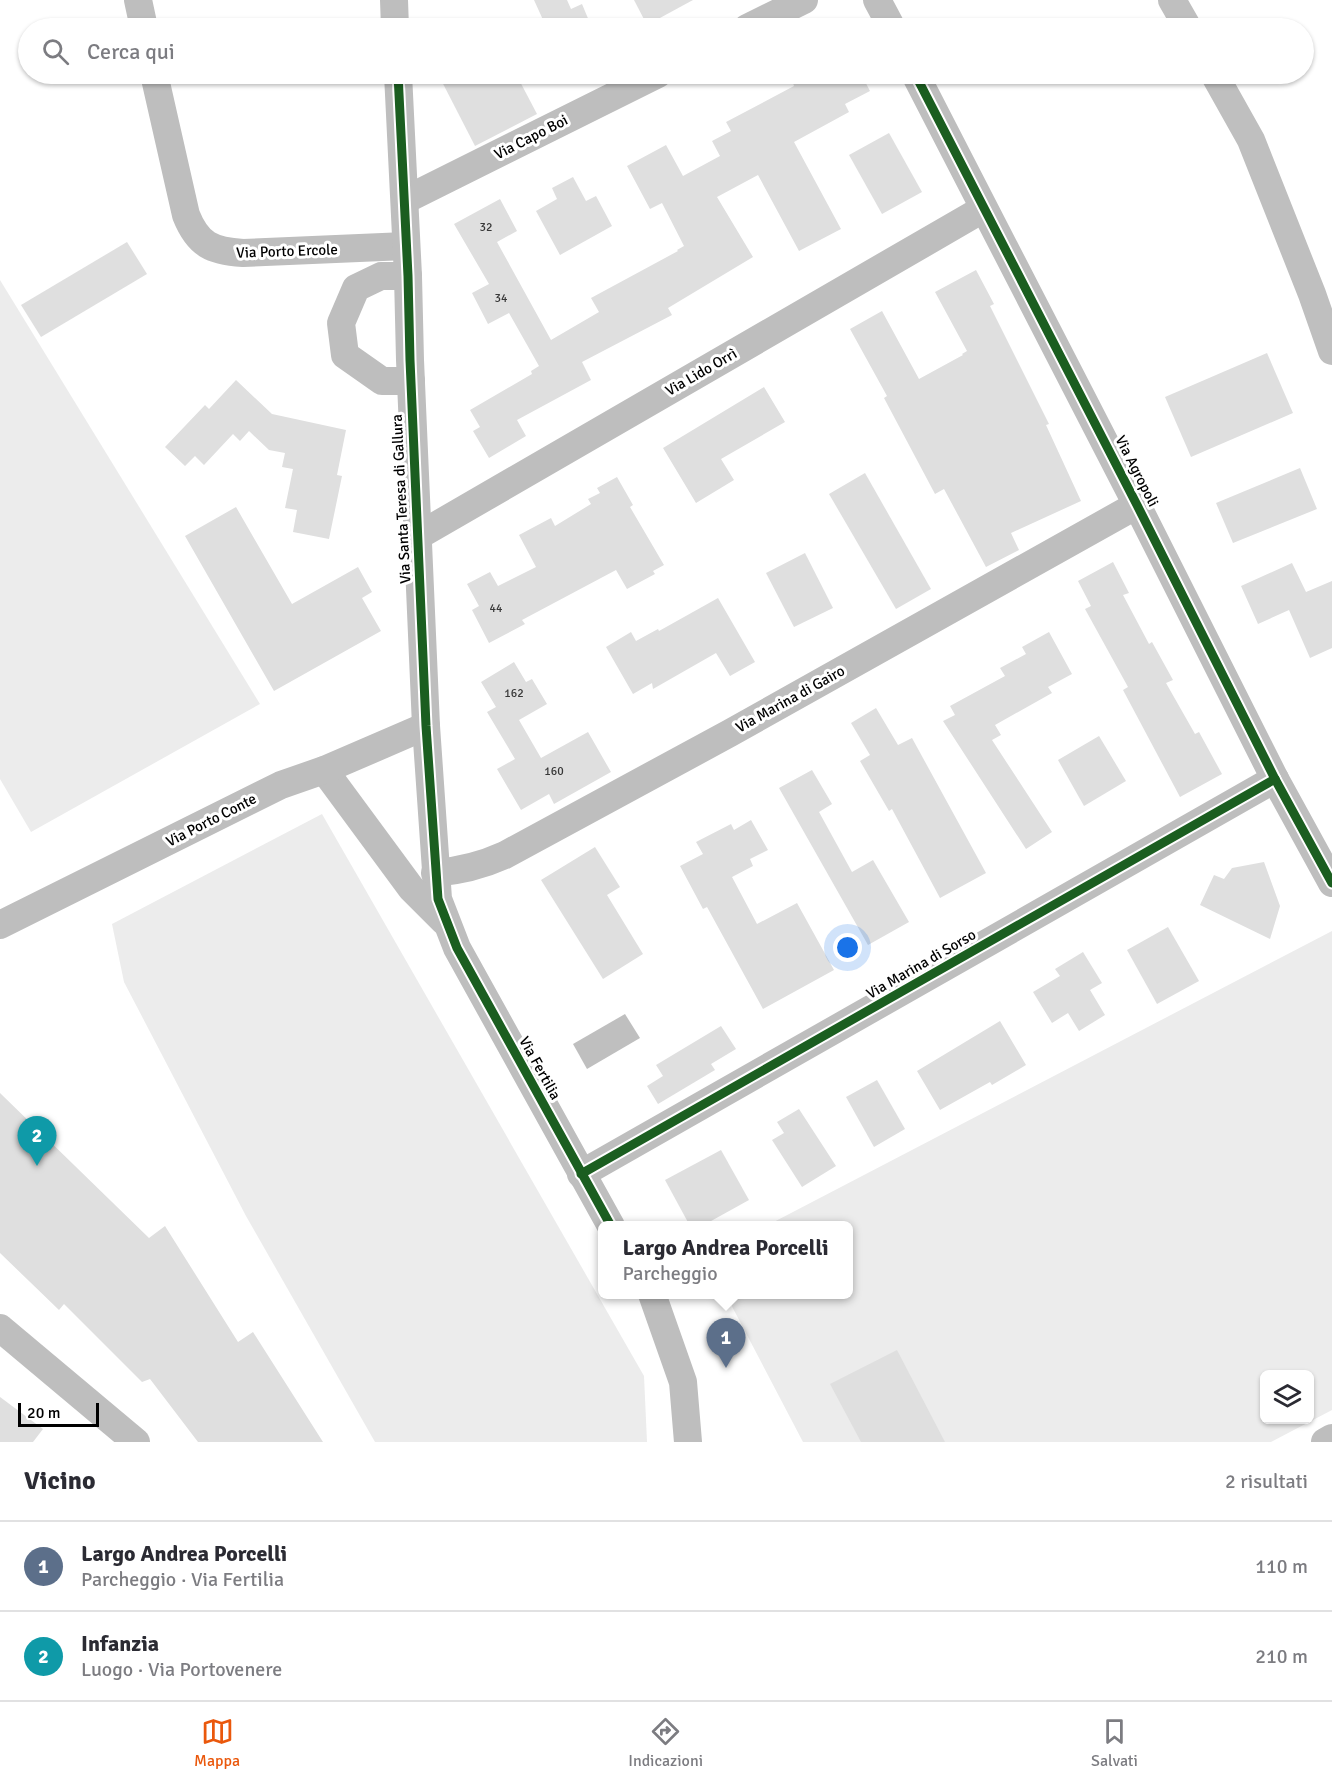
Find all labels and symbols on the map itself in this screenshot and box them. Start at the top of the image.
street label: Via Capo Boi [491,111,571,163]
house number: 32 [480,220,492,235]
street label: Via Porto Ercole [236,240,338,262]
house number: 34 [495,291,508,306]
street label: Via Lido Orrì [662,344,740,400]
street label: Via Santa Teresa di Gallura [388,414,414,584]
street label: Via Agropoli [1111,432,1163,510]
house number: 44 [490,601,503,616]
street label: Via Marina di Gairo [732,661,848,736]
house number: 162 [504,686,524,701]
house number: 160 [544,764,564,779]
street label: Via Porto Conte [163,789,259,851]
street label: Via Marina di Sorso [863,925,979,1003]
your location [833,933,862,962]
street label: Via Fertilia [515,1033,565,1103]
pin: 2 [18,1116,57,1166]
pin: 1 [706,1318,746,1368]
scale bar [18,1400,99,1428]

